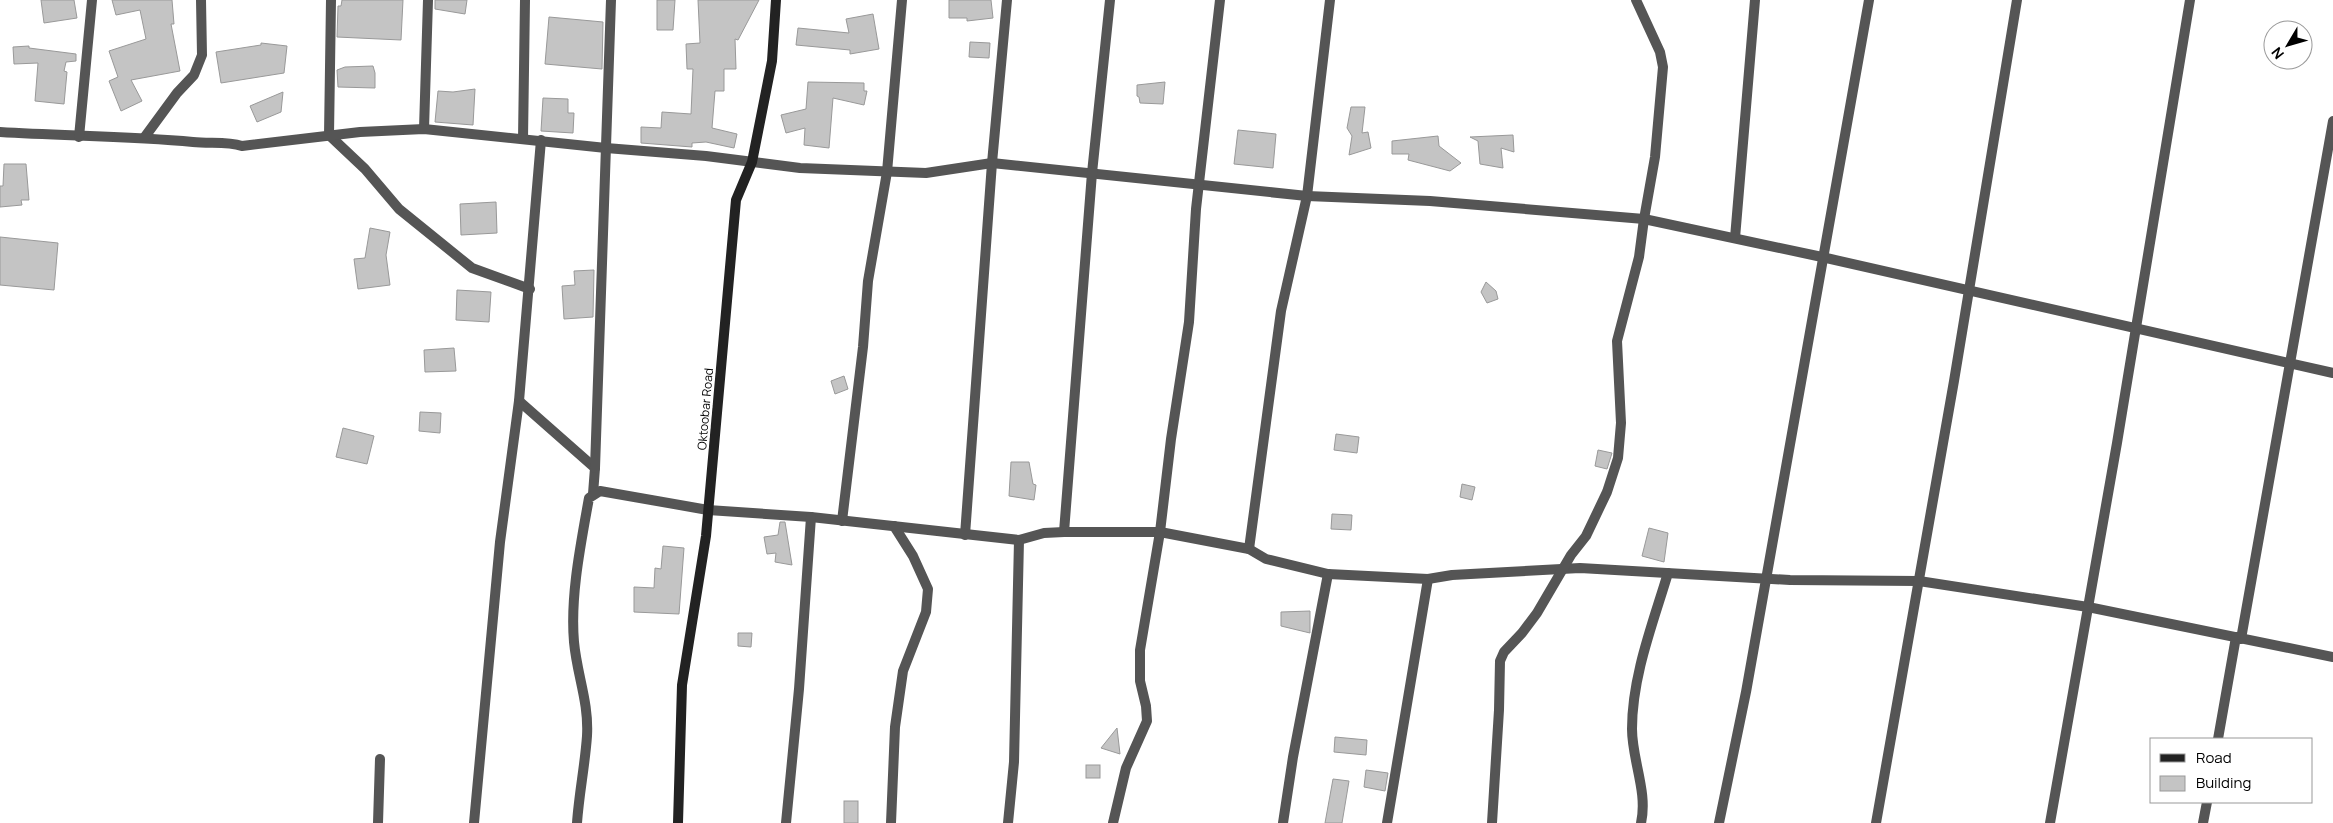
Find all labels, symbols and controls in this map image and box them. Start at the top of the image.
north arrow [2263,20,2313,70]
text: N [2267,43,2288,63]
street label: Oktoobar Road [693,367,717,451]
legend [2150,738,2313,803]
text: Road [2196,747,2232,768]
text: Building [2196,772,2251,793]

